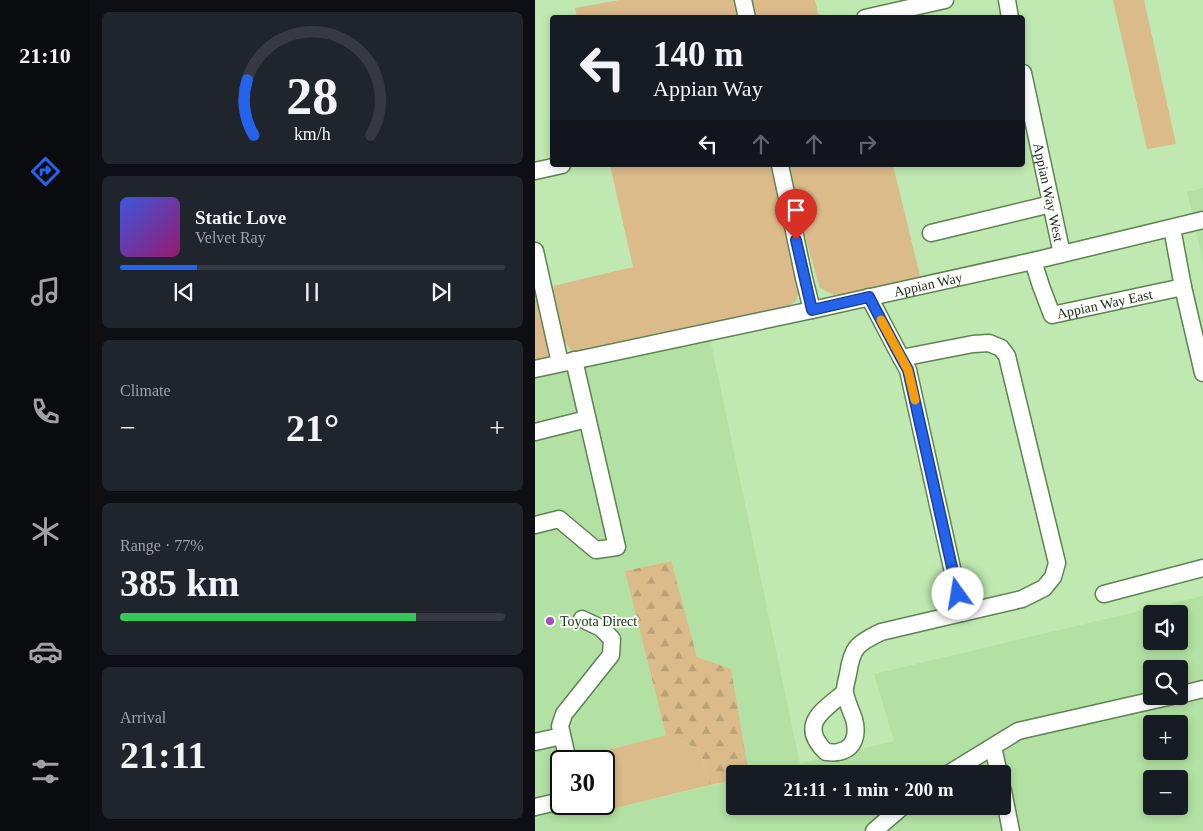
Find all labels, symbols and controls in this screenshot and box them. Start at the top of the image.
icon: left [570,35,635,100]
text: 140 m [653,35,743,74]
text: 21:10 [19,43,71,68]
text: 28 [287,68,339,125]
text: Appian Way [653,76,763,101]
text: km/h [294,124,331,144]
icon: left [694,130,722,158]
icon: ahead [747,130,775,158]
icon: ahead [800,130,828,158]
icon: right [853,130,881,158]
street label: Appian Way West [1030,142,1066,243]
icon: directions [28,154,63,189]
pin [775,189,817,240]
icon: arrive [782,196,810,224]
text: Static Love [195,207,286,228]
text: Velvet Ray [195,229,266,246]
street label: Appian Way [892,270,964,300]
icon: music [28,274,63,309]
icon: previous [170,278,198,306]
icon: pause [298,278,326,306]
icon: next [427,278,455,306]
street label: Appian Way East [1055,287,1154,322]
text: Climate [120,382,171,399]
icon: phone [28,394,63,429]
text: 21° [286,407,339,449]
text: − [120,412,136,443]
text: + [489,412,505,443]
icon: climate [28,514,63,549]
text: Range · 77% [120,537,204,554]
text: 385 km [120,562,239,604]
position arrow [931,567,983,619]
map controls [1143,605,1188,815]
button: sound [1143,605,1188,650]
place label: Toyota Direct [560,614,637,629]
marker: Toyota Direct [544,615,556,627]
icon: car [28,634,63,669]
button: search [1143,660,1188,705]
text: Arrival [120,709,166,726]
button: + [1143,715,1188,760]
text: 21:11 [120,734,207,776]
speed limit sign: 30 [550,750,615,815]
icon: filters [28,754,63,789]
button: − [1143,770,1188,815]
text: 21:11 · 1 min · 200 m [784,779,953,800]

